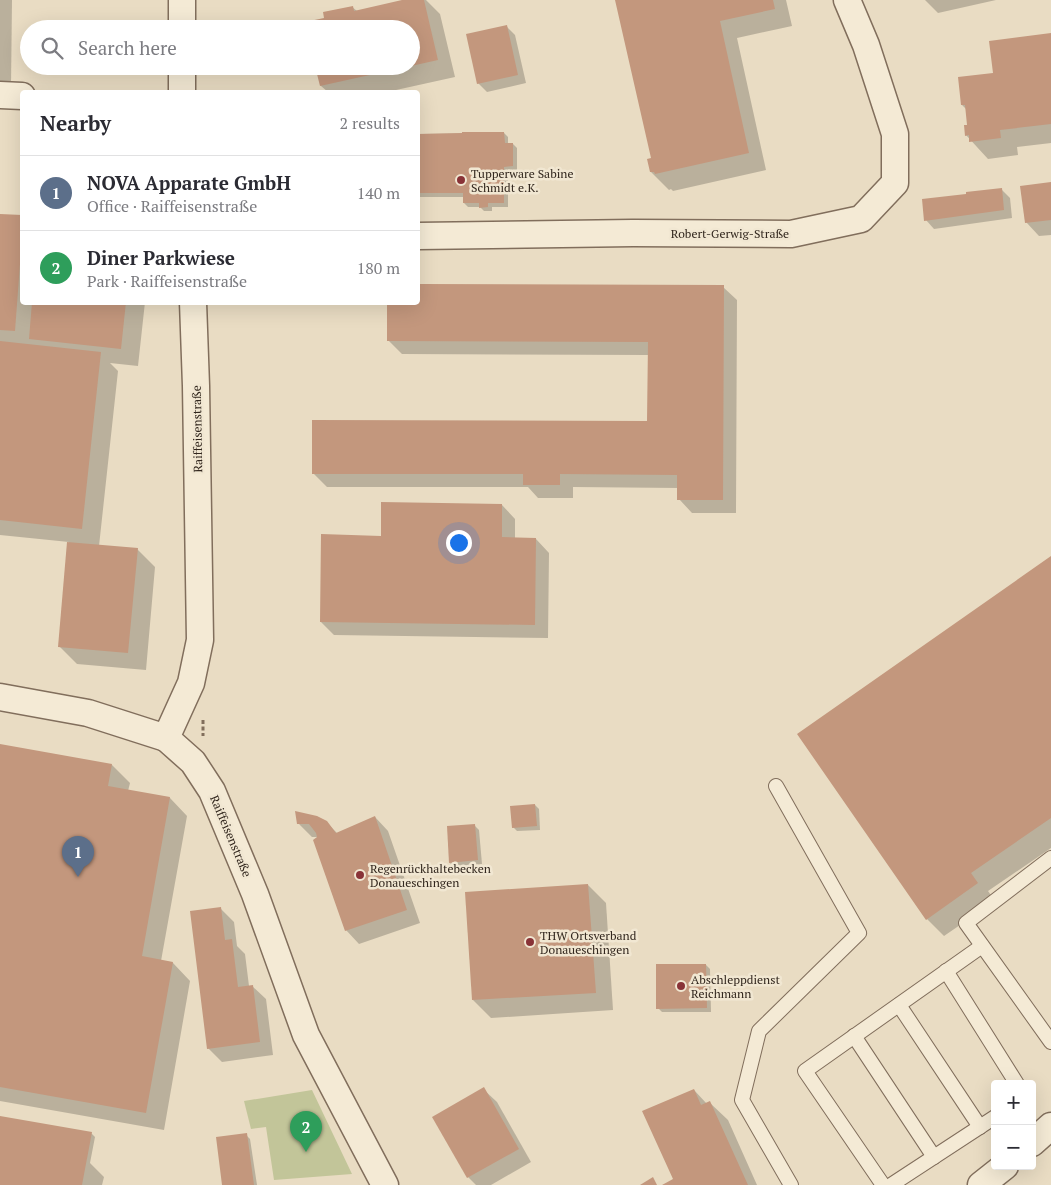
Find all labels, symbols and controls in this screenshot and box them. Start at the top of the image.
search box [20,20,420,75]
icon: search [38,34,66,62]
text: Search here [78,35,177,60]
text: Nearby [40,109,111,137]
text: 2 results [340,112,400,134]
place label: Tupperware Sabine Schmidt e.K. [471,166,573,195]
text: NOVA Apparate GmbH [87,170,291,195]
marker: Tupperware Sabine Schmidt e.K. [455,174,467,186]
text: 1 [51,182,61,204]
text: 140 m [357,182,400,204]
text: Office · Raiffeisenstraße [87,195,257,217]
street label: Robert-Gerwig-Straße [671,226,789,241]
text: Diner Parkwiese [87,245,235,270]
text: 2 [51,257,61,279]
text: 180 m [357,257,400,279]
text: Park · Raiffeisenstraße [87,270,247,292]
street label: Raiffeisenstraße [189,385,205,473]
your location [446,530,472,556]
street label: Raiffeisenstraße [207,793,255,879]
pin: 1 [62,836,94,877]
place label: Regenrückhaltebecken Donaueschingen [370,861,491,890]
marker: Regenrückhaltebecken Donaueschingen [354,869,366,881]
place label: THW Ortsverband Donaueschingen [540,928,637,957]
marker: THW Ortsverband Donaueschingen [524,936,536,948]
place label: Abschleppdienst Reichmann [691,972,780,1001]
marker: Abschleppdienst Reichmann [675,980,687,992]
map controls [991,1080,1036,1170]
button: + [991,1080,1036,1125]
pin: 2 [290,1111,322,1152]
button: − [991,1125,1036,1170]

